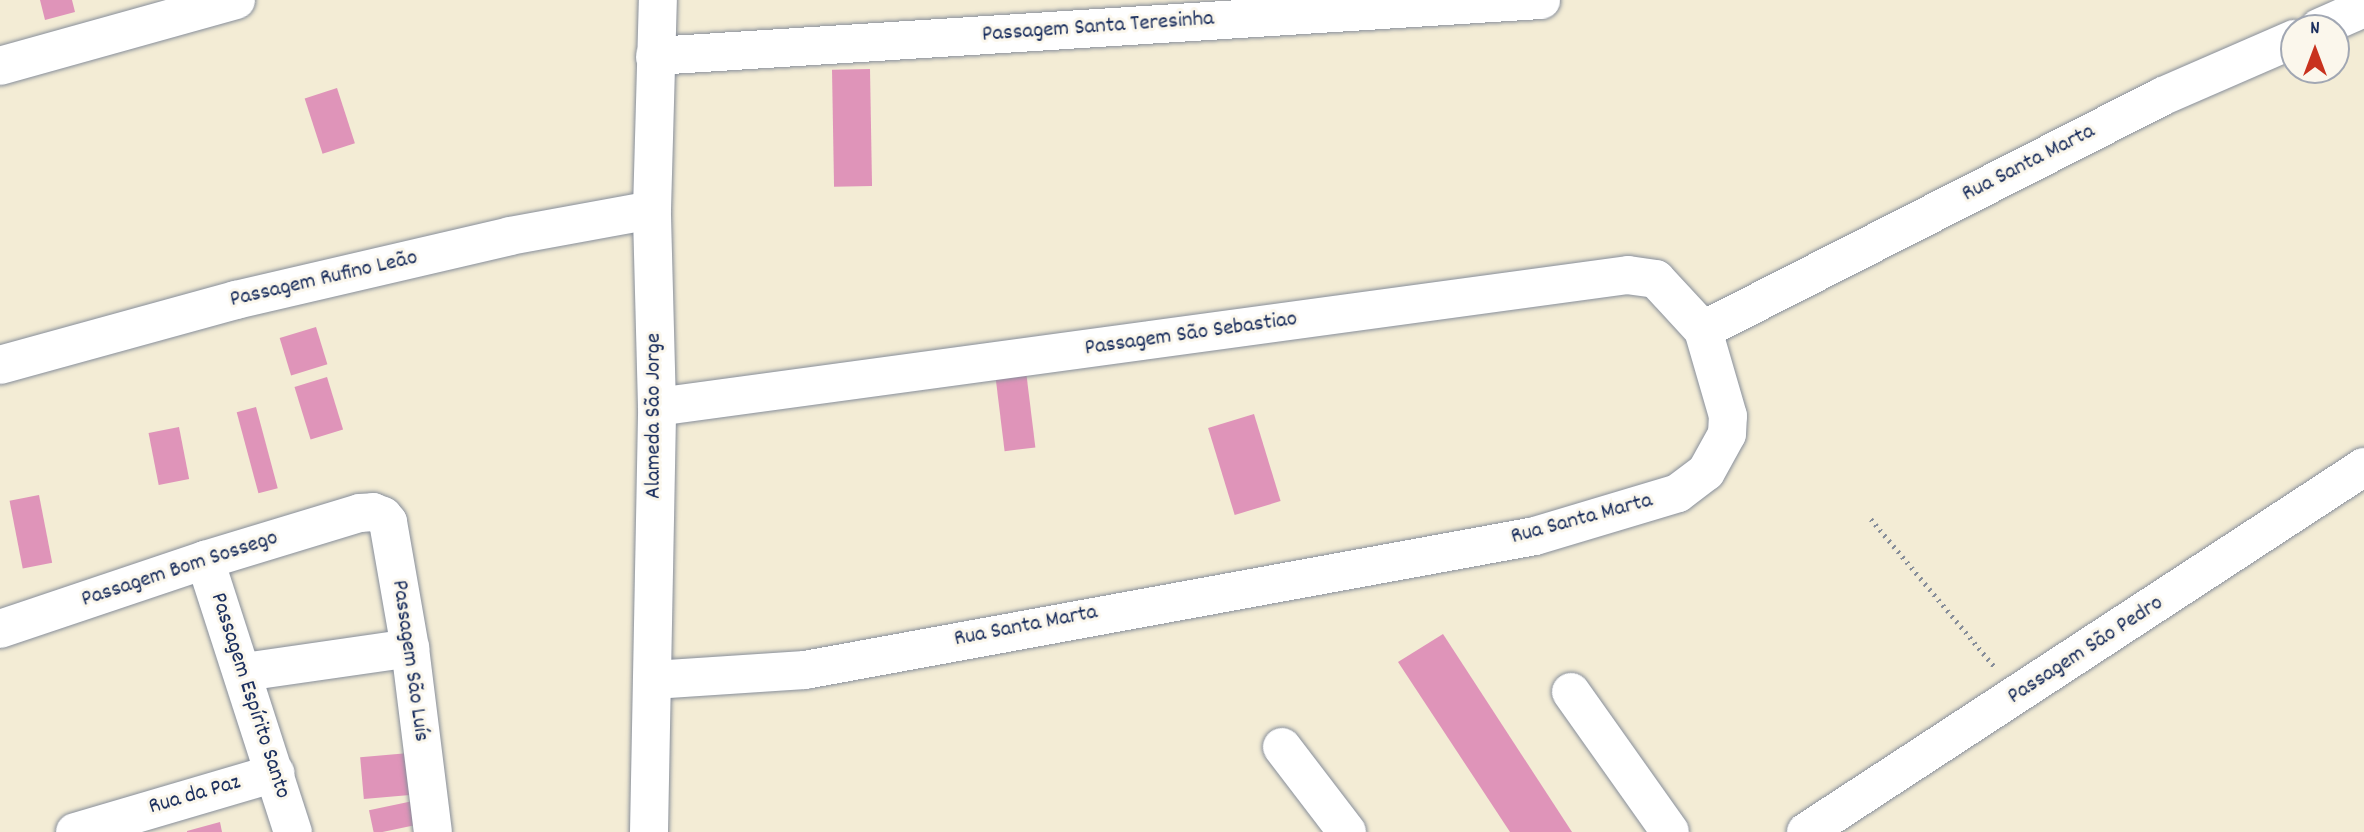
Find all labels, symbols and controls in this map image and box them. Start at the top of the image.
street label: Passagem Santa Teresinha [981,6,1215,50]
north arrow [2280,14,2350,84]
text: N [2310,16,2320,43]
street label: Rua Santa Marta [1958,119,2100,209]
street label: Passagem Rufino Leão [227,245,421,315]
street label: Passagem São Sebastiao [1083,306,1299,364]
street label: Alameda São Jorge [641,333,669,499]
street label: Rua Santa Marta [1508,488,1656,552]
street label: Passagem Bom Sossego [78,525,282,615]
street label: Passagem São Luís [384,578,434,744]
street label: Passagem Espírito Santo [203,590,295,802]
street label: Passagem São Pedro [2003,590,2169,712]
street label: Rua Santa Marta [952,600,1100,654]
street label: Rua da Paz [146,770,244,822]

